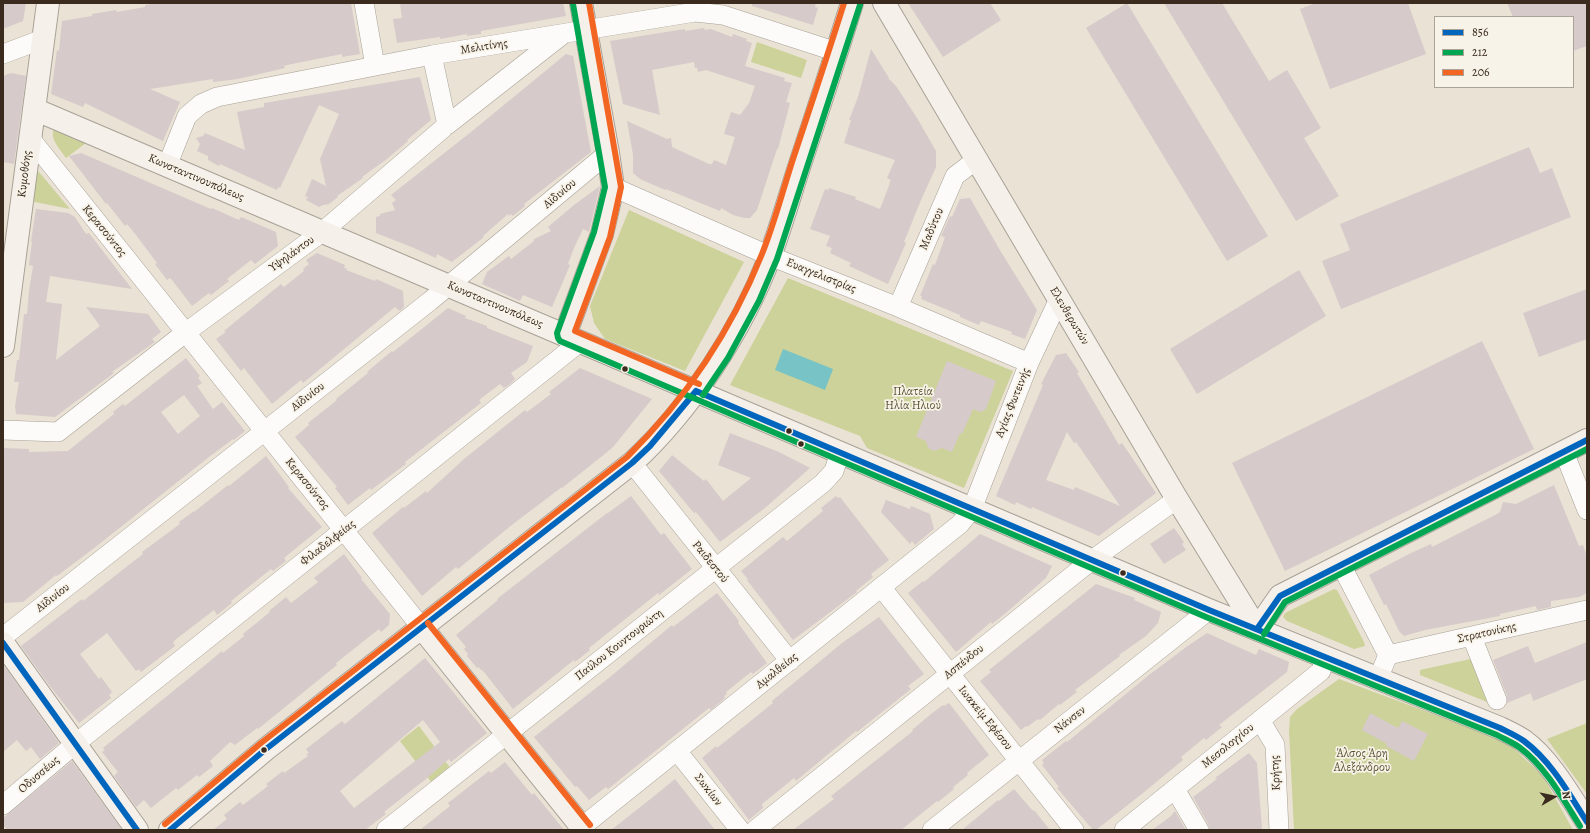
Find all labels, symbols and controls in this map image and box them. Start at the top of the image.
legend [1434,16,1574,88]
text: 856 [1472,24,1489,40]
street label: Μελιτίνης [459,36,509,58]
text: 212 [1472,44,1488,60]
text: 206 [1472,64,1490,80]
street label: Κυμοθόης [15,150,35,198]
street label: Κωνσταντινουπόλεως [146,151,246,205]
street label: Αϊδινίου [540,176,580,212]
street label: Κερασούντος [79,202,129,260]
street label: Μαδύτου [917,206,947,252]
street label: Υψηλάντου [266,233,318,275]
street label: Ευαγγελιστρίας [784,255,858,297]
street label: Κωνσταντινουπόλεως [445,278,545,332]
street label: Ελευθερωτών [1046,284,1092,348]
unlabelled marker [620,364,630,374]
street label: Αγίας Φωτεινής [992,366,1034,440]
street label: Αϊδινίου [288,379,328,415]
park label: Πλατεία Ηλία Ηλιού [885,385,941,413]
unlabelled marker [784,426,794,436]
unlabelled marker [796,439,806,449]
street label: Κερασούντος [282,455,332,513]
street label: Φιλαδελφείας [298,517,358,569]
street label: Ραιδεστού [689,538,731,586]
unlabelled marker [1118,568,1128,578]
street label: Αϊδινίου [33,580,73,616]
street label: Παύλου Κουντουριώτη [572,606,666,684]
street label: Στρατονίκης [1456,619,1518,647]
street label: Ασπένδου [941,642,987,682]
street label: Αμαλθείας [753,650,801,692]
street label: Ιωακείμ Εφέσου [955,683,1015,753]
street label: Νάνσεν [1051,703,1089,737]
street label: Μεσολογγίου [1199,720,1257,772]
unlabelled marker [259,745,269,755]
park label: Άλσος Άρη Αλεξάνδρου [1334,747,1390,775]
street label: Οδυσσέως [15,753,63,797]
street label: Κρήτης [1268,755,1284,791]
street label: Σωκίων [691,771,725,809]
north arrow [1534,777,1574,817]
text: N [1558,790,1574,800]

